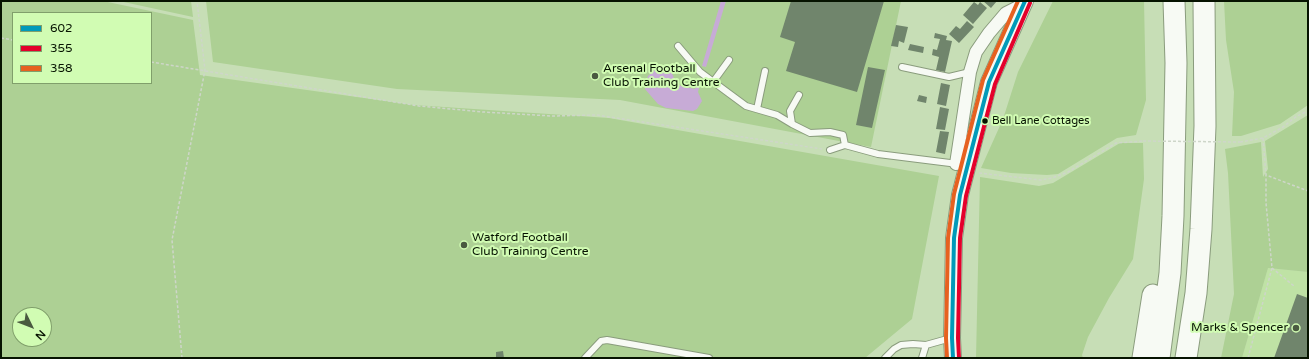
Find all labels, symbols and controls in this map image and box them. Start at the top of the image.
legend [12,12,152,84]
text: 602 [50,21,73,35]
text: 355 [50,41,73,55]
text: 358 [50,61,73,75]
place label: Arsenal Football Club Training Centre [603,62,719,90]
marker: Arsenal Football Club Training Centre [590,71,600,81]
place label: Bell Lane Cottages [992,114,1090,128]
marker: Bell Lane Cottages [980,116,990,126]
place label: Watford Football Club Training Centre [472,231,588,259]
marker: Watford Football Club Training Centre [459,240,469,250]
north arrow [12,307,52,347]
place label: Marks & Spencer [1191,321,1288,335]
marker: Marks & Spencer [1291,323,1301,333]
text: N [33,327,48,343]

